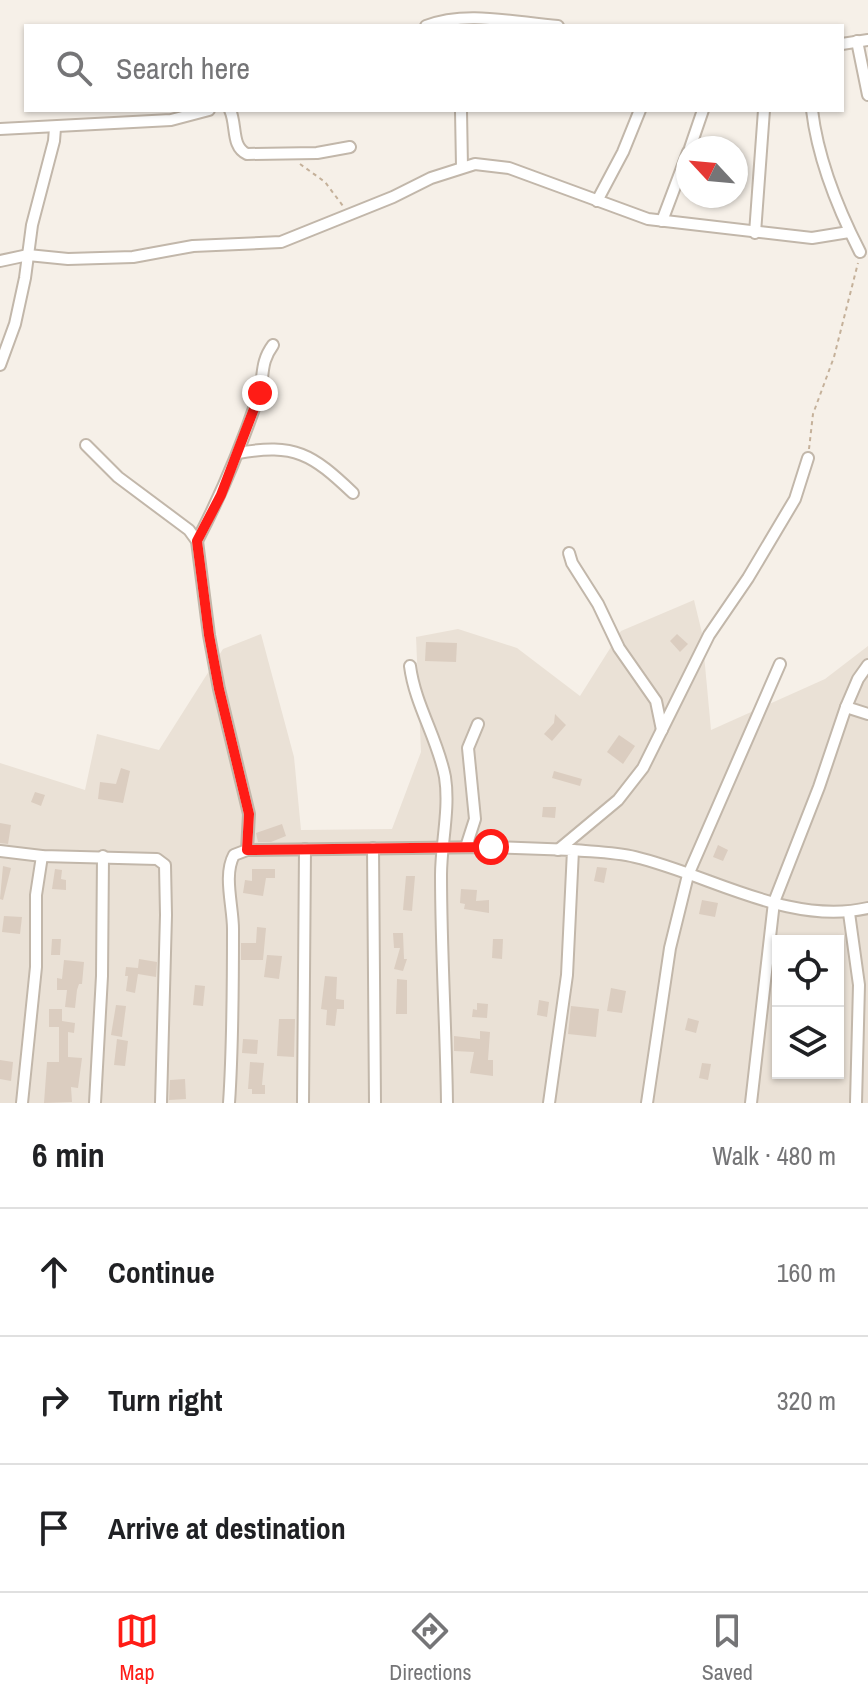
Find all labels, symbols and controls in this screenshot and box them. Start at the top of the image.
search box [24,24,844,112]
icon: search [52,46,96,90]
text: Search here [116,48,250,88]
north arrow [676,136,748,208]
route end [242,375,278,411]
route start [473,829,509,865]
map controls [772,935,844,1079]
button: locate [772,935,844,1007]
button: layers [772,1007,844,1079]
text: 6 min [32,1132,105,1178]
text: Walk · 480 m [712,1138,836,1173]
icon: ahead [32,1250,76,1294]
text: Continue [108,1252,215,1292]
text: 160 m [777,1255,836,1290]
icon: right [32,1378,76,1422]
text: Turn right [108,1380,222,1420]
text: 320 m [777,1383,836,1418]
icon: arrive [32,1506,76,1550]
text: Arrive at destination [108,1508,346,1548]
tab: Map [115,1609,159,1687]
tab: Directions [389,1609,472,1687]
tab: Saved [702,1609,753,1687]

